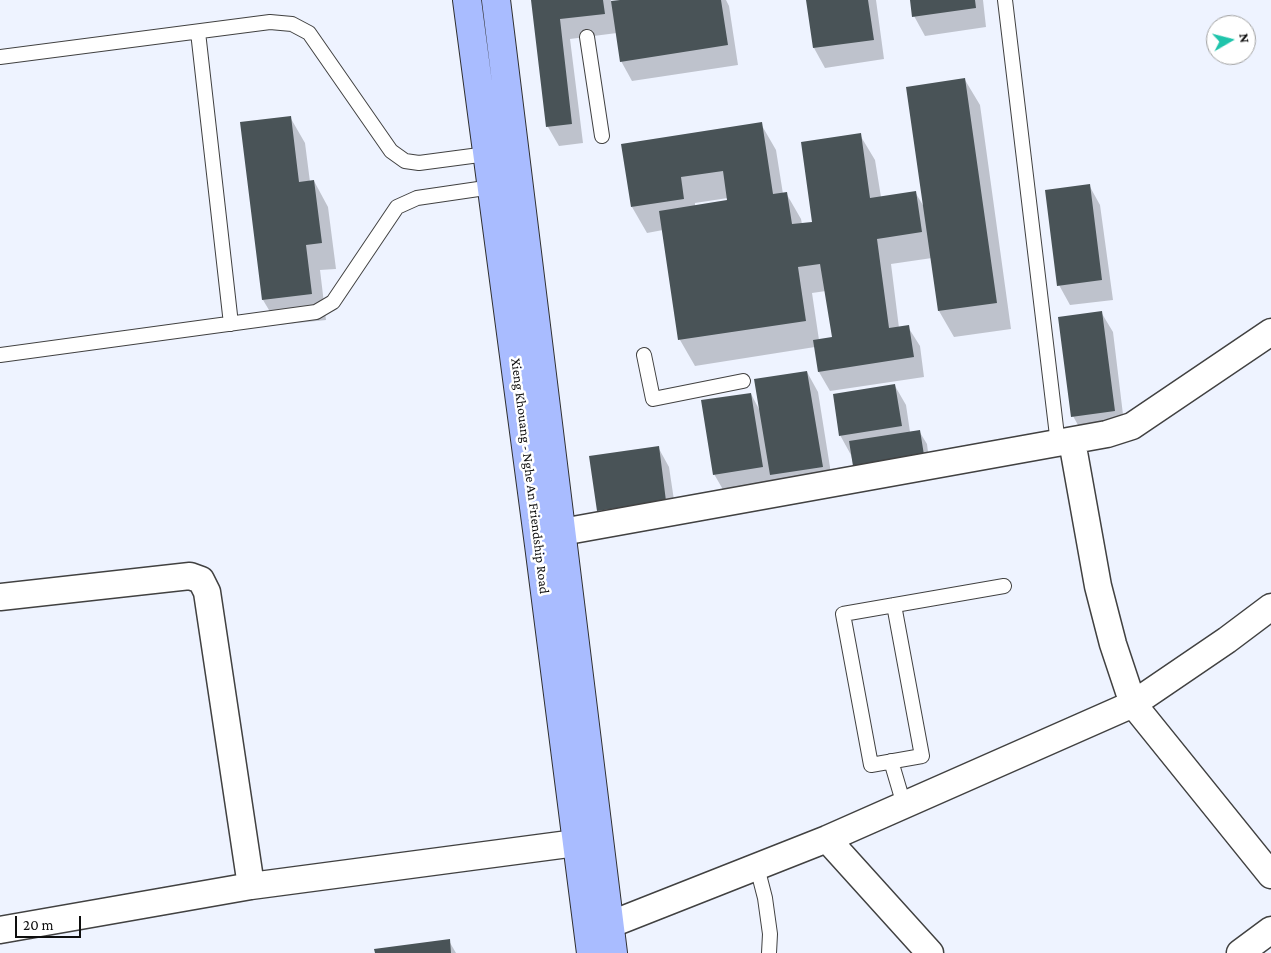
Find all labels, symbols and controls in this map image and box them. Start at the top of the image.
north arrow [1206,15,1256,65]
text: N [1236,32,1253,44]
street label: Xieng Khouang - Nghe An Friendship Road [507,357,553,595]
scale bar [18,906,84,938]
text: 20 m [23,917,54,933]

